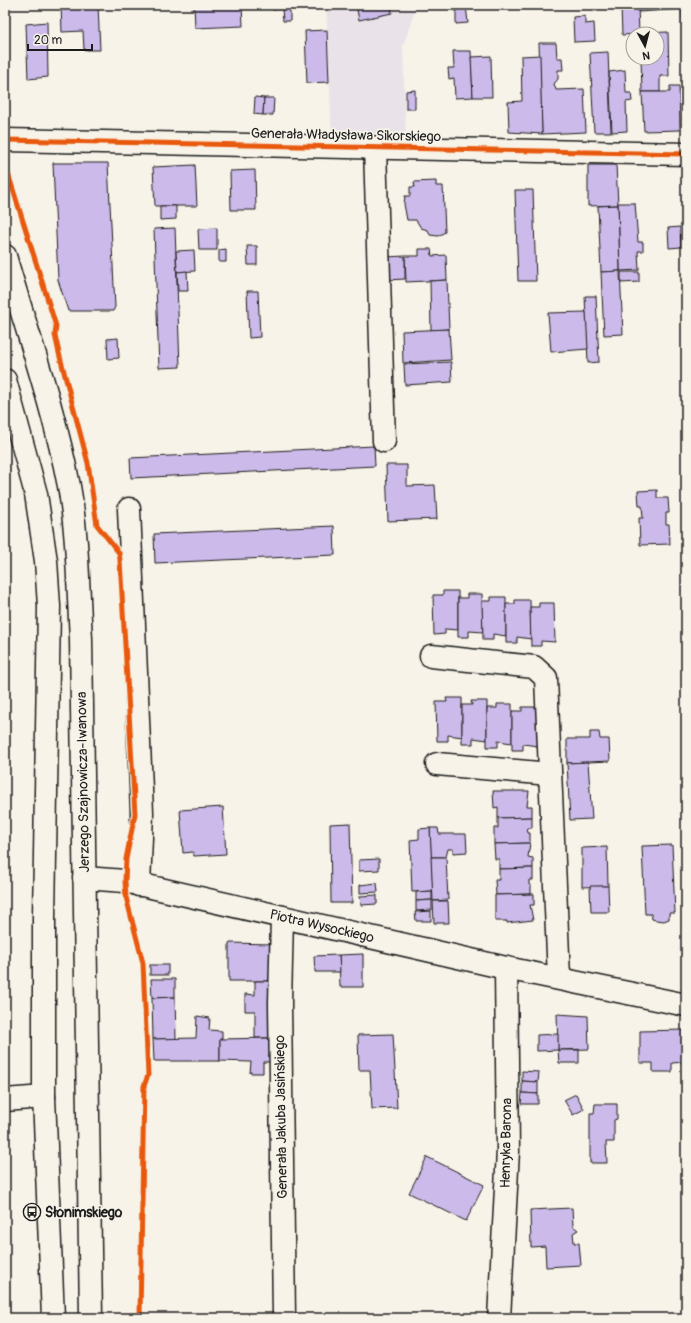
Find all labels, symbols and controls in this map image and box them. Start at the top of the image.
scale bar [28,26,92,52]
north arrow [625,26,665,66]
text: 20 m [34,33,63,48]
text: N [641,49,651,62]
street label: Generała Władysława Sikorskiego [251,125,442,145]
street label: Jerzego Szajnowicza-Iwanowa [73,691,93,873]
street label: Piotra Wysockiego [268,906,376,946]
street label: Generała Jakuba Jasińskiego [271,1034,291,1199]
street label: Henryka Barona [497,1098,515,1188]
bus stop icon: Słonimskiego [22,1202,42,1222]
place label: Słonimskiego [45,1204,123,1221]

